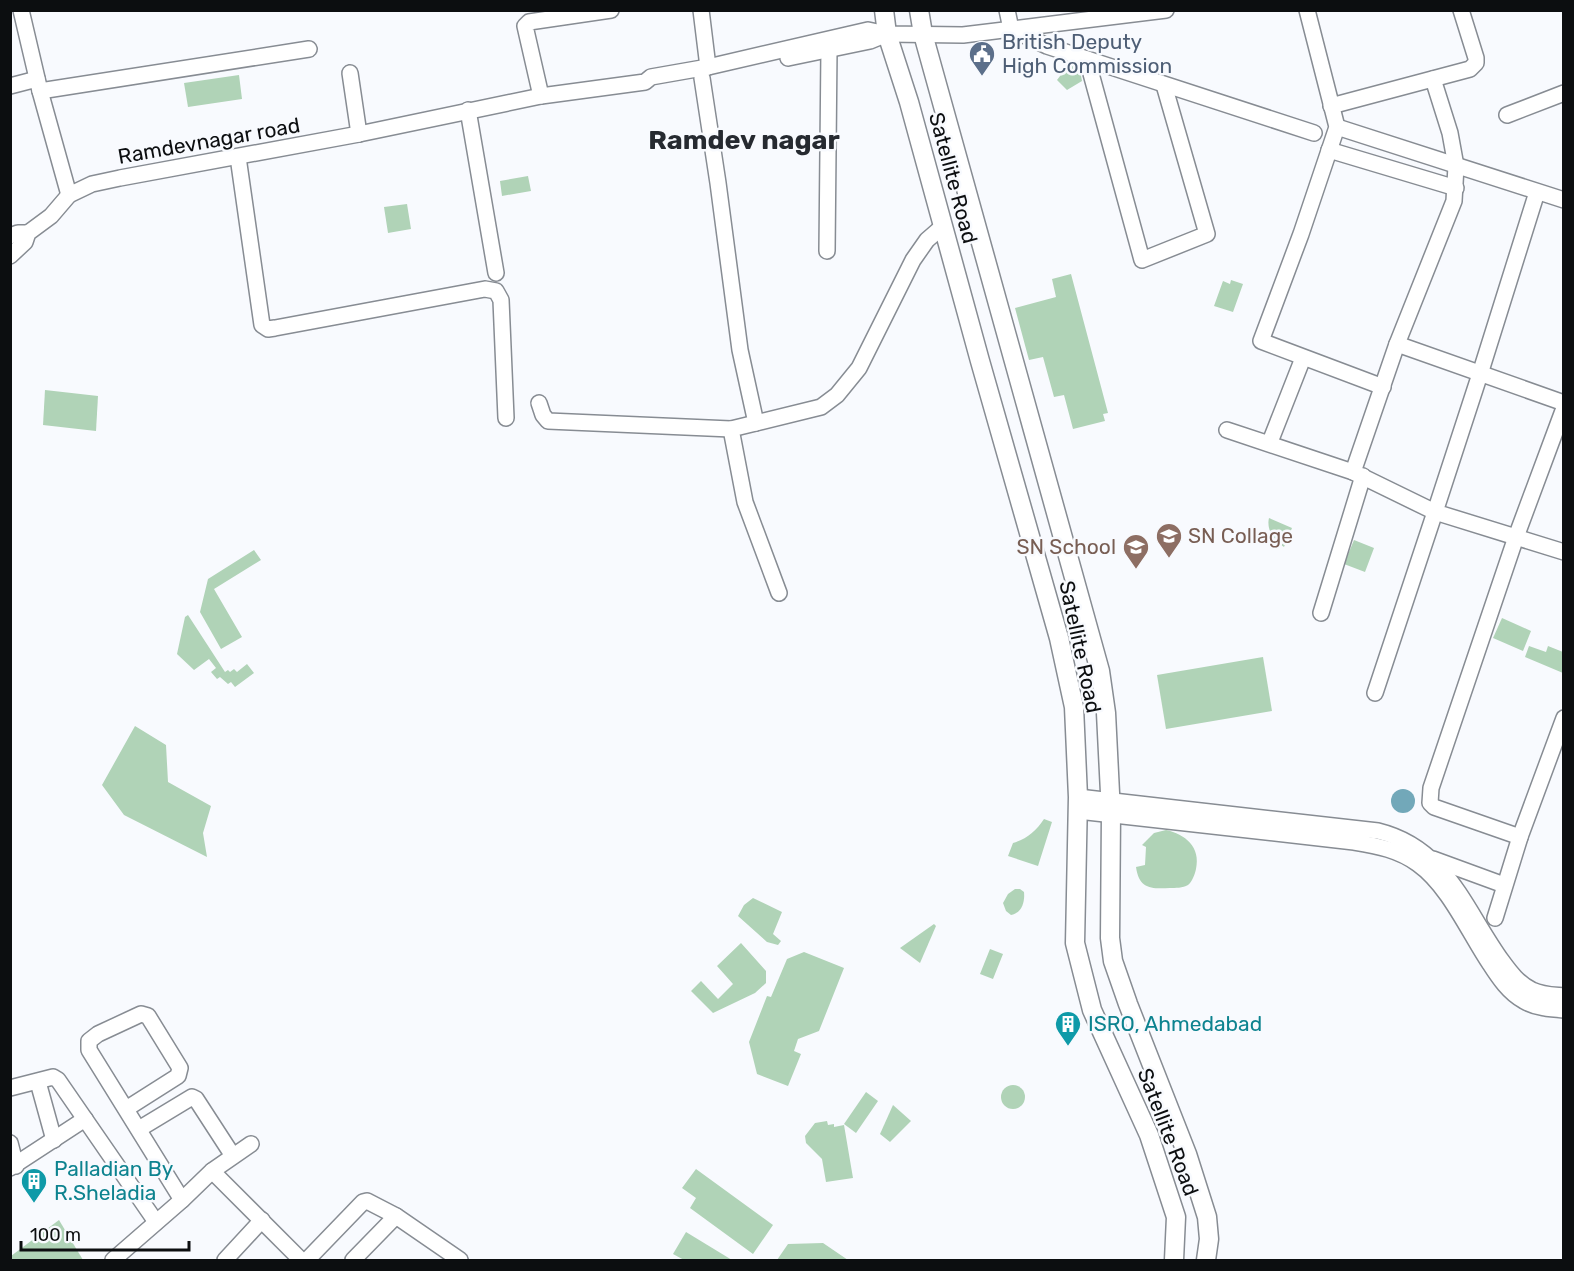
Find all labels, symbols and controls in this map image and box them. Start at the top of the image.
place label: British Deputy High Commission [1002,29,1172,78]
public building icon: British Deputy High Commission [967,39,997,77]
street label: Satellite Road [924,110,983,246]
street label: Ramdevnagar road [116,112,302,169]
district label: Ramdev nagar [648,124,840,156]
school or university icon: SN Collage [1154,521,1184,559]
place label: SN Collage [1188,523,1293,548]
school or university icon: SN School [1121,532,1151,570]
place label: SN School [1017,534,1116,559]
street label: Satellite Road [1054,578,1107,715]
building icon: ISRO, Ahmedabad [1053,1009,1083,1047]
place label: ISRO, Ahmedabad [1088,1011,1262,1036]
street label: Satellite Road [1133,1064,1204,1199]
place label: Palladian By R.Sheladia [54,1156,174,1205]
building icon: Palladian By R.Sheladia [19,1166,49,1204]
scale bar [21,1214,189,1252]
text: 100 m [30,1224,81,1246]

